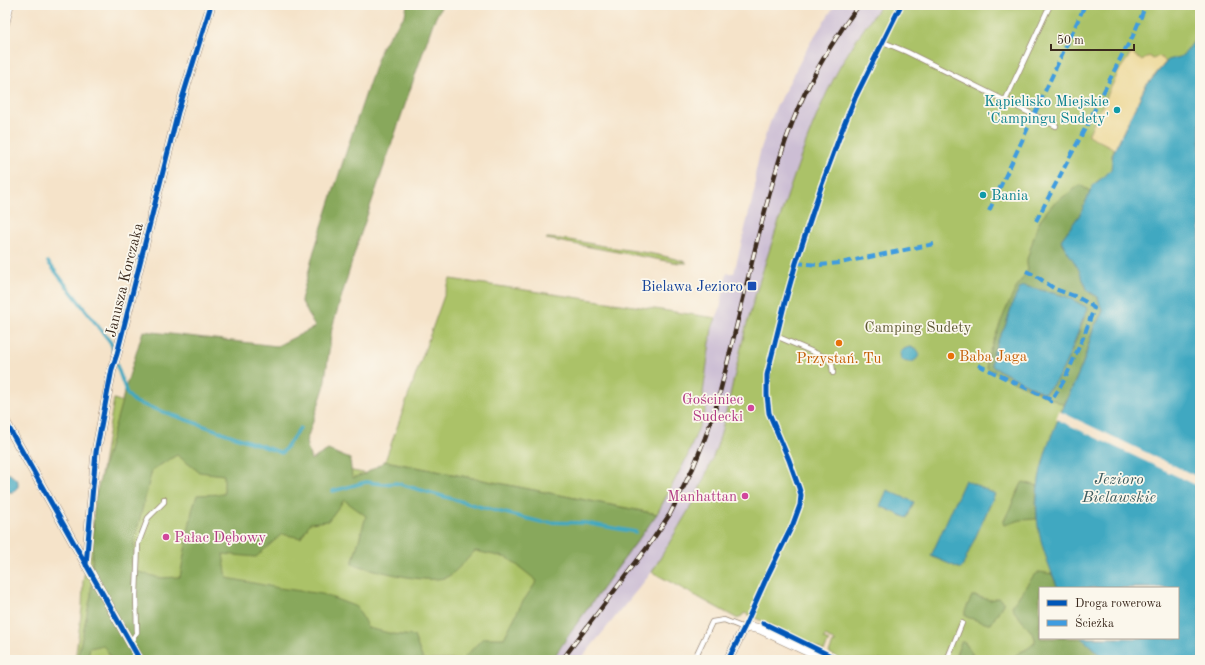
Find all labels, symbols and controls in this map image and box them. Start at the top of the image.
scale bar [1051,26,1134,52]
text: 50 m [1057,34,1084,47]
place label: Kąpielisko Miejskie 'Campingu Sudety' [984,95,1109,127]
marker: Kąpielisko Miejskie 'Campingu Sudety' [1112,105,1122,115]
place label: Bania [991,189,1029,204]
marker: Bania [978,190,988,200]
street label: Janusza Korczaka [104,221,147,339]
place label: Bielawa Jezioro [641,280,743,295]
marker: Bielawa Jezioro [746,280,758,292]
park label: Camping Sudety [865,321,971,336]
marker: Przystań. Tu [834,338,844,348]
place label: Baba Jaga [959,350,1028,365]
marker: Baba Jaga [946,351,956,361]
place label: Przystań. Tu [796,352,882,367]
place label: Gościniec Sudecki [682,393,743,425]
marker: Gościniec Sudecki [746,403,756,413]
water label: Jezioro Bielawskie [1081,472,1156,506]
place label: Manhattan [667,490,737,505]
marker: Manhattan [740,491,750,501]
place label: Pałac Dębowy [174,531,266,546]
marker: Pałac Dębowy [161,532,171,542]
legend [1039,587,1179,639]
text: Droga rowerowa [1075,598,1162,610]
text: Ścieżka [1075,614,1114,630]

